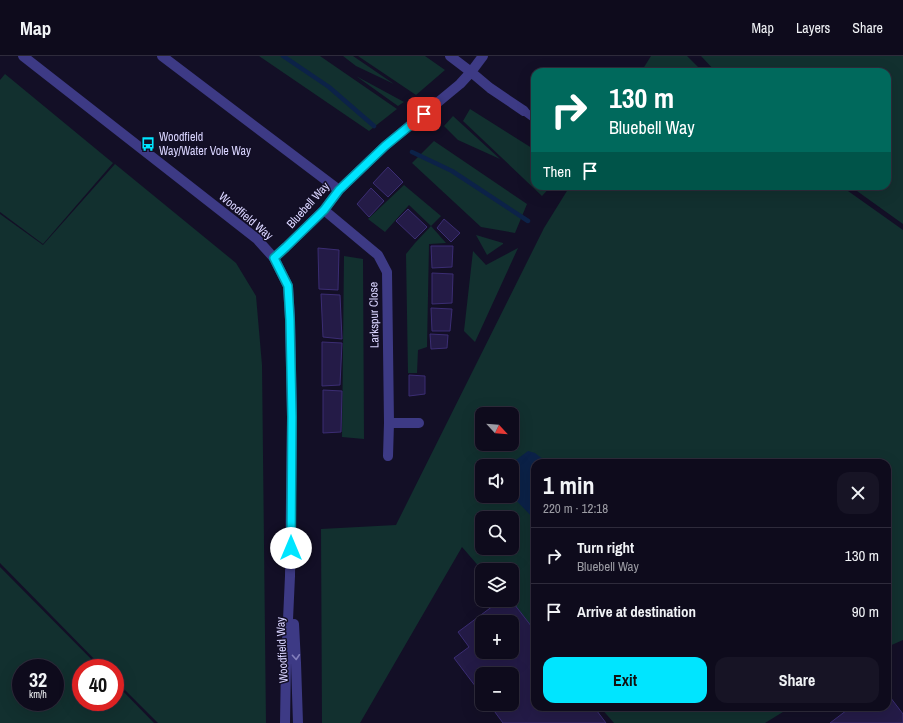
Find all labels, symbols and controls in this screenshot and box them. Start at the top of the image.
text: Map [20,15,51,41]
text: Map [752,19,774,37]
text: Layers [796,19,830,37]
text: Share [852,19,883,37]
text: 130 m [609,79,674,117]
icon: right [543,84,595,136]
pin [407,97,441,131]
icon: arrive [413,103,435,125]
text: Bluebell Way [609,115,695,140]
place label: Woodfield Way/Water Vole Way [159,129,251,159]
bus stop icon: Woodfield Way/Water Vole Way [140,136,156,152]
icon: arrive [579,160,601,182]
text: Then [543,161,571,182]
street label: Bluebell Way [283,178,333,232]
street label: Woodfield Way [216,189,277,243]
street label: Larkspur Close [365,282,383,348]
north arrow [475,407,519,451]
map controls [475,407,519,711]
button: sound [475,459,519,503]
text: 1 min [543,469,594,501]
button: close [837,472,879,514]
text: 220 m · 12:18 [543,500,608,517]
button: search [475,511,519,555]
position arrow [270,527,312,569]
text: Turn right [577,537,634,558]
icon: right [543,545,565,567]
text: 130 m [845,545,879,566]
text: Bluebell Way [577,558,639,575]
button: layers [475,563,519,607]
icon: arrive [543,601,565,623]
text: Arrive at destination [577,601,696,622]
text: 90 m [852,601,879,622]
button: + [475,615,519,659]
street label: Woodfield Way [272,616,292,683]
one-way arrow [291,654,300,660]
button: Exit [543,657,707,703]
button: Share [715,657,879,703]
speed limit sign: 40 [72,659,124,711]
text: 32 [29,666,47,693]
button: − [475,667,519,711]
text: km/h [29,688,47,701]

